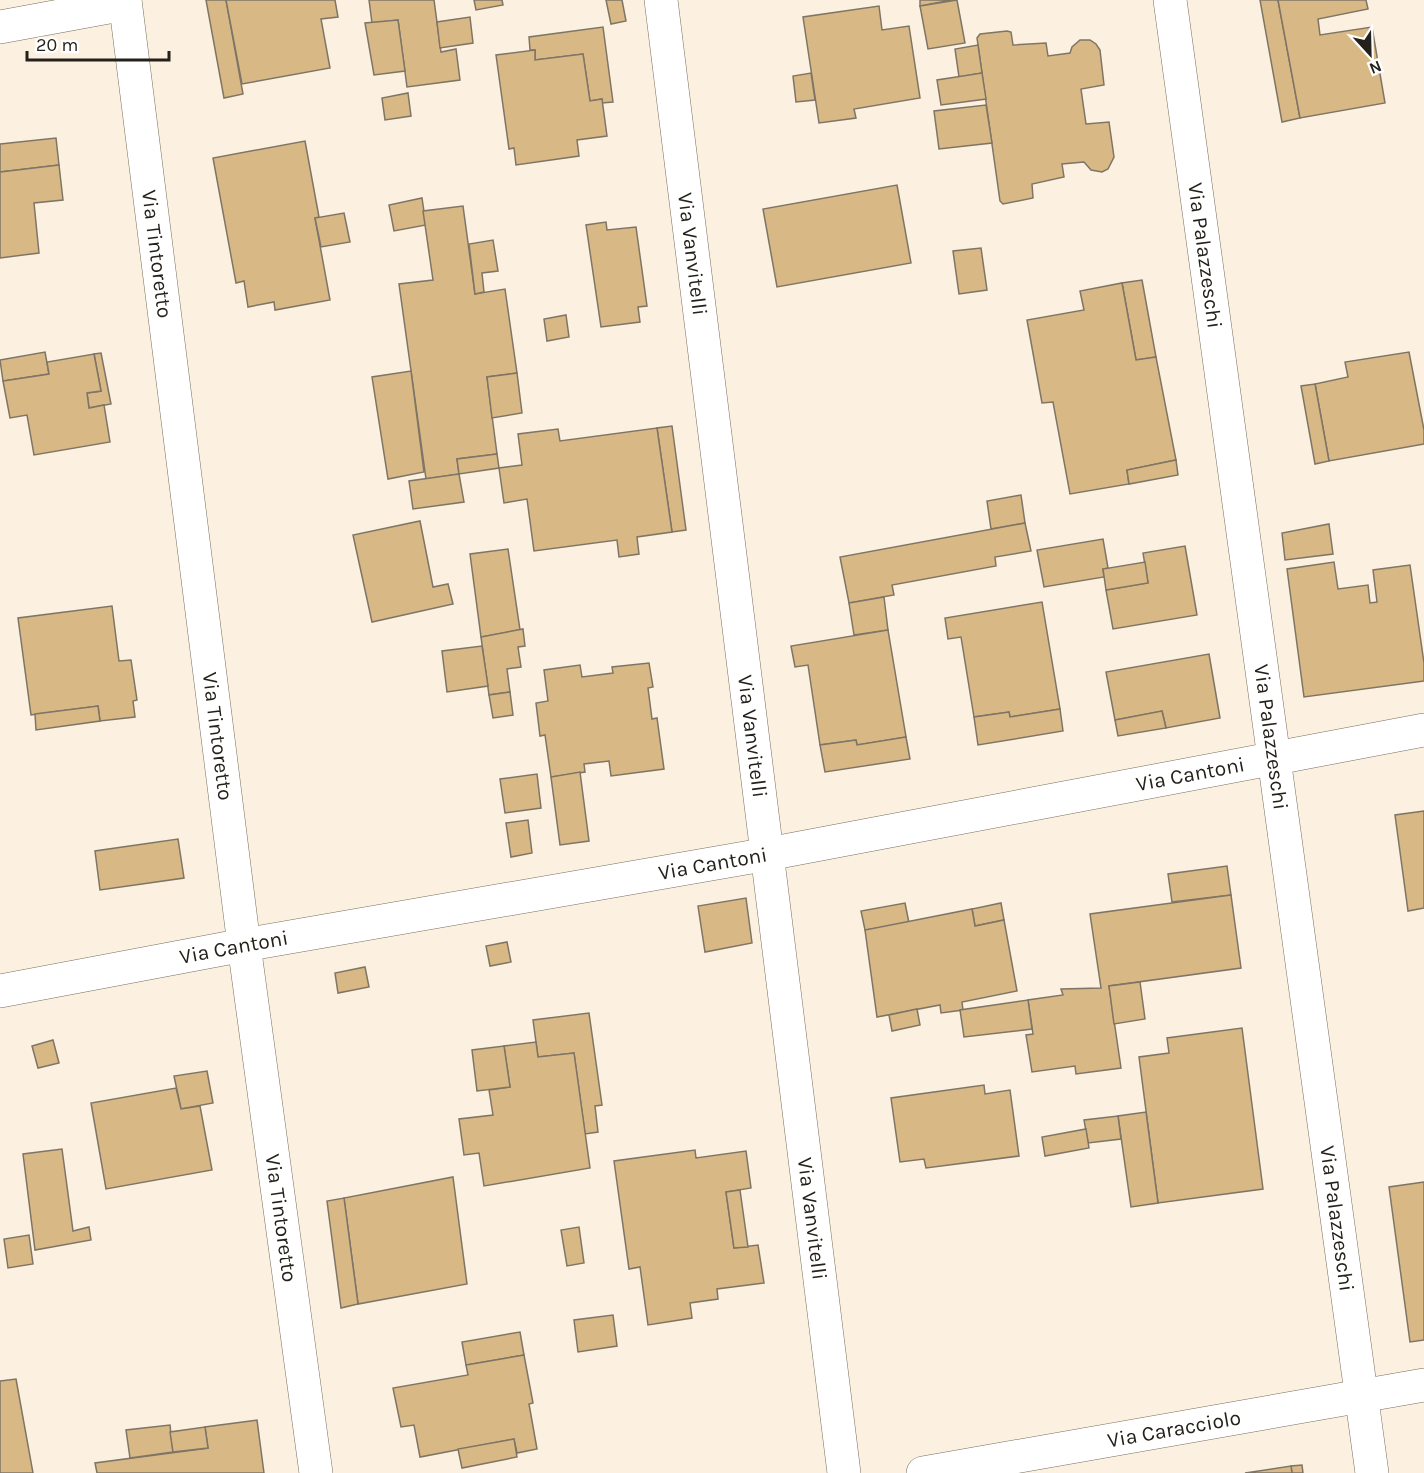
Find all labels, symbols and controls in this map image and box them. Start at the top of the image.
scale bar [27,24,170,62]
north arrow [1340,24,1400,84]
text: 20 m [36,34,78,56]
text: N [1367,56,1384,78]
street label: Via Palazzeschi [1183,181,1227,330]
street label: Via Tintoretto [137,188,177,320]
street label: Via Vanvitelli [673,191,712,317]
street label: Via Palazzeschi [1249,663,1293,811]
street label: Via Tintoretto [198,671,238,802]
street label: Via Vanvitelli [733,674,772,799]
street label: Via Cantoni [1134,752,1247,796]
street label: Via Cantoni [656,842,769,885]
street label: Via Cantoni [178,926,290,969]
street label: Via Palazzeschi [1315,1144,1359,1293]
street label: Via Tintoretto [261,1152,302,1284]
street label: Via Vanvitelli [793,1156,832,1281]
street label: Via Caracciolo [1106,1405,1243,1452]

